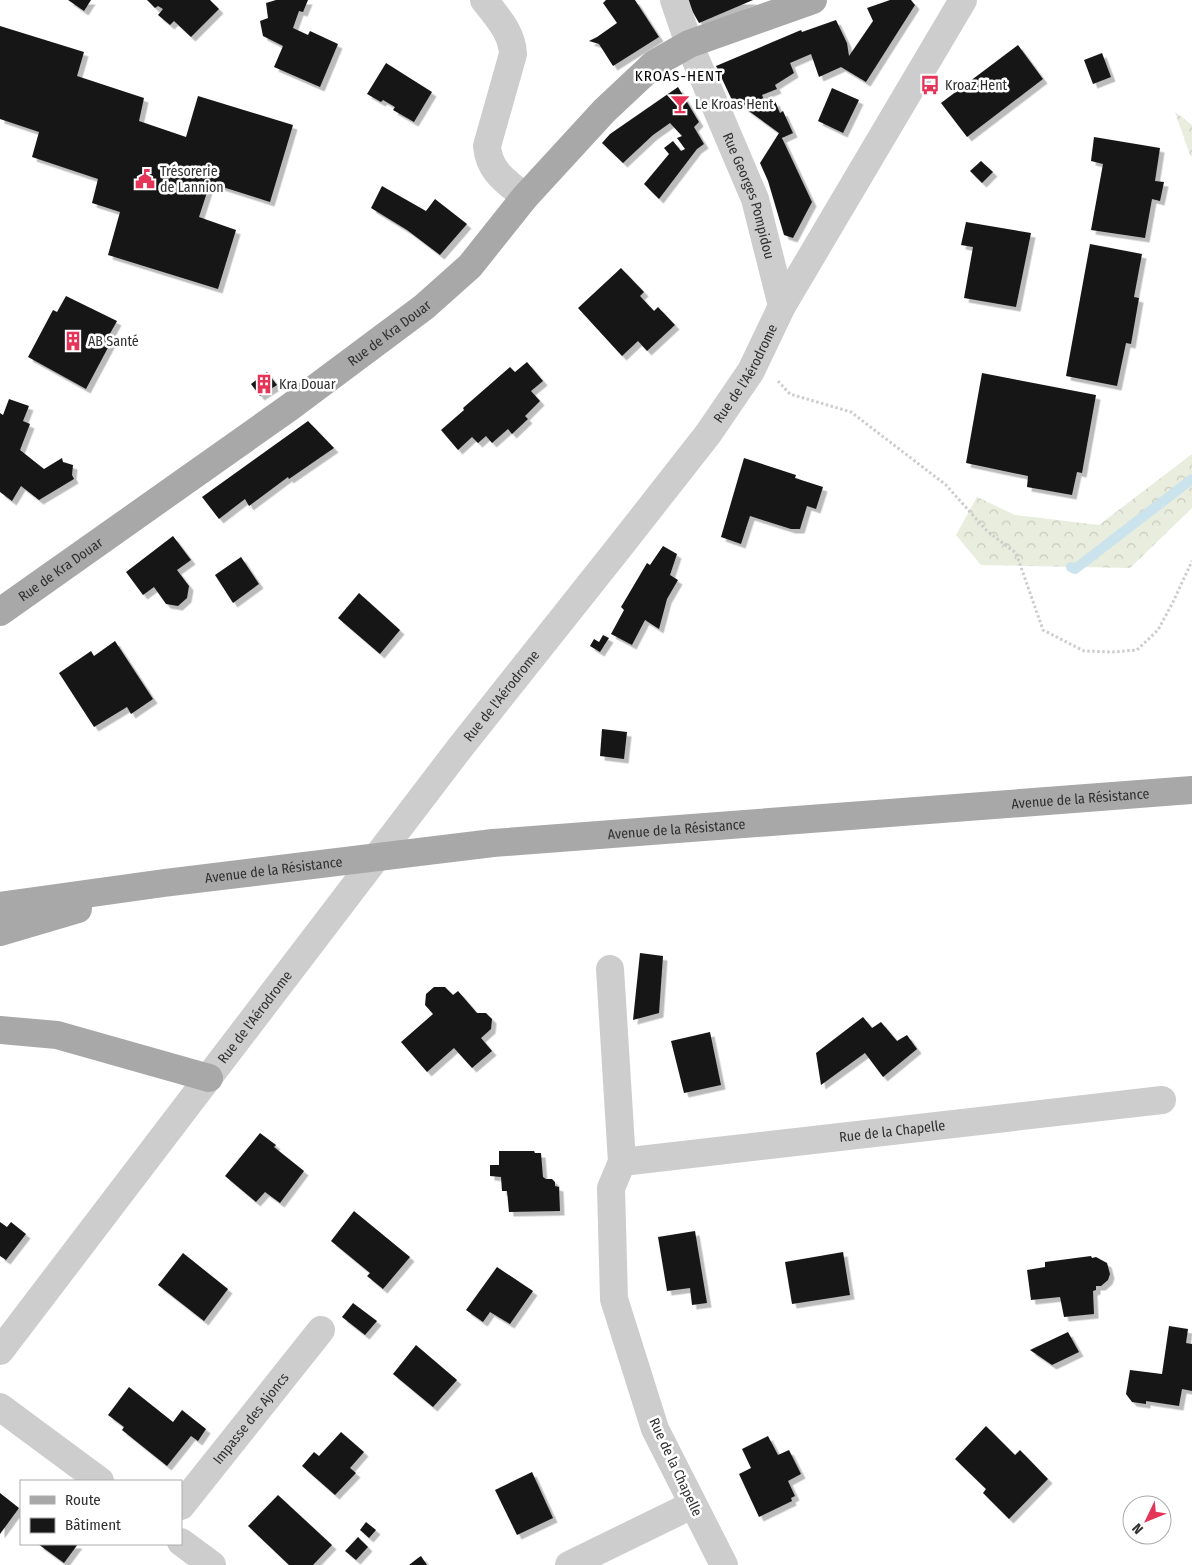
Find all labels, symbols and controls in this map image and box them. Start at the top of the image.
district label: KROAS-HENT [635,67,723,85]
bus stop icon: Kroaz Hent [919,74,941,96]
place label: Kroaz Hent [945,77,1008,94]
bar icon: Le Kroas Hent [669,93,691,115]
place label: Le Kroas Hent [695,96,774,113]
street label: Rue Georges Pompidou [719,130,778,261]
place label: Trésorerie de Lannion [160,163,224,196]
public building icon: Trésorerie de Lannion [134,168,156,190]
street label: Rue de Kra Douar [345,297,435,370]
street label: Rue de l'Aérodrome [710,321,781,426]
building icon: AB Santé [62,330,84,352]
place label: AB Santé [88,333,139,350]
building icon: Kra Douar [253,373,275,395]
place label: Kra Douar [279,376,336,393]
street label: Rue de Kra Douar [15,534,106,605]
street label: Rue de l'Aérodrome [460,647,543,745]
street label: Avenue de la Résistance [1011,785,1150,813]
street label: Avenue de la Résistance [607,816,746,843]
street label: Avenue de la Résistance [204,853,343,887]
street label: Rue de l'Aérodrome [214,968,296,1067]
street label: Rue de la Chapelle [838,1117,946,1146]
street label: Impasse des Ajoncs [210,1370,293,1468]
street label: Rue de la Chapelle [645,1415,706,1519]
legend [20,1480,182,1545]
text: Route [65,1491,101,1509]
north arrow [1122,1495,1172,1545]
text: Bâtiment [65,1516,121,1534]
text: N [1129,1520,1147,1537]

